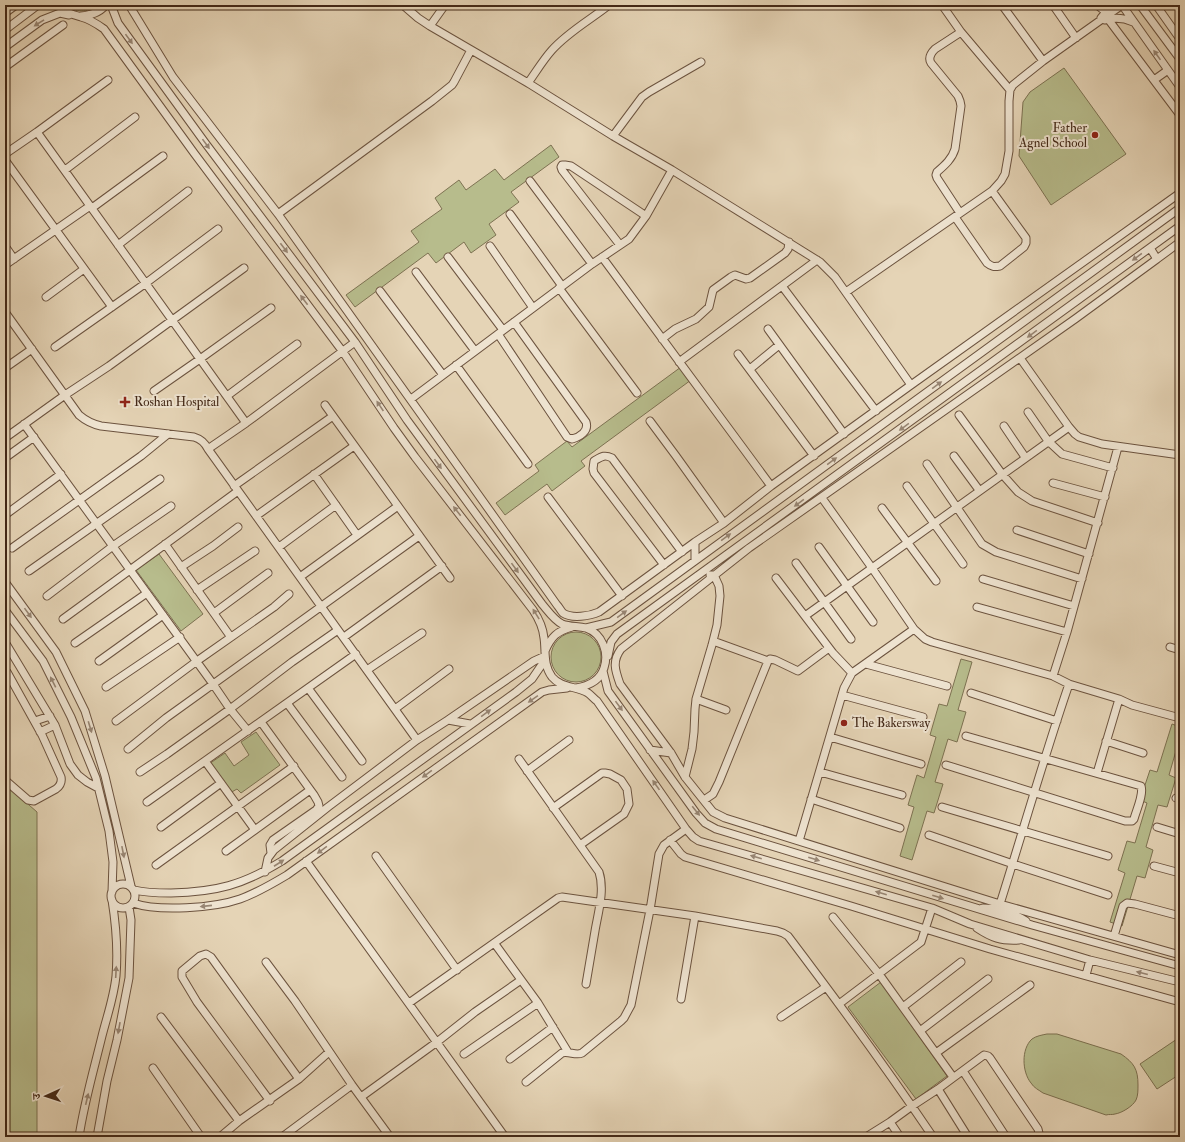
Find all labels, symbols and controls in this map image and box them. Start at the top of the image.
one-way arrow [34,19,44,27]
one-way arrow [125,34,133,44]
one-way arrow [1153,50,1161,60]
place label: Father Agnel School [1018,120,1088,151]
marker: Father Agnel School [1090,130,1100,140]
one-way arrow [202,139,210,150]
one-way arrow [280,243,288,254]
one-way arrow [1132,253,1142,261]
one-way arrow [300,295,308,306]
one-way arrow [1027,329,1037,337]
one-way arrow [932,381,942,389]
place label: Roshan Hospital [134,394,220,411]
marker: Roshan Hospital [119,396,131,408]
one-way arrow [376,400,383,412]
one-way arrow [899,422,910,431]
one-way arrow [826,457,837,465]
one-way arrow [434,458,442,469]
one-way arrow [794,499,804,507]
one-way arrow [452,505,461,516]
one-way arrow [721,533,732,542]
one-way arrow [511,563,520,574]
one-way arrow [24,608,32,619]
one-way arrow [532,608,539,620]
one-way arrow [616,610,627,618]
one-way arrow [50,676,56,687]
one-way arrow [527,695,538,703]
one-way arrow [615,701,623,711]
one-way arrow [481,709,492,717]
place label: The Bakersway [852,715,930,732]
marker: The Bakersway [839,718,849,728]
one-way arrow [87,721,93,733]
one-way arrow [422,770,432,778]
one-way arrow [652,780,660,790]
one-way arrow [691,806,700,817]
one-way arrow [120,846,126,859]
one-way arrow [316,846,327,854]
one-way arrow [750,854,762,860]
one-way arrow [808,856,820,862]
one-way arrow [273,859,284,866]
one-way arrow [875,890,887,896]
one-way arrow [933,894,945,900]
one-way arrow [200,902,212,909]
one-way arrow [112,966,119,978]
one-way arrow [1136,969,1148,975]
one-way arrow [116,1022,122,1035]
north arrow [26,1076,66,1116]
text: उ [30,1092,43,1101]
one-way arrow [85,1093,91,1105]

